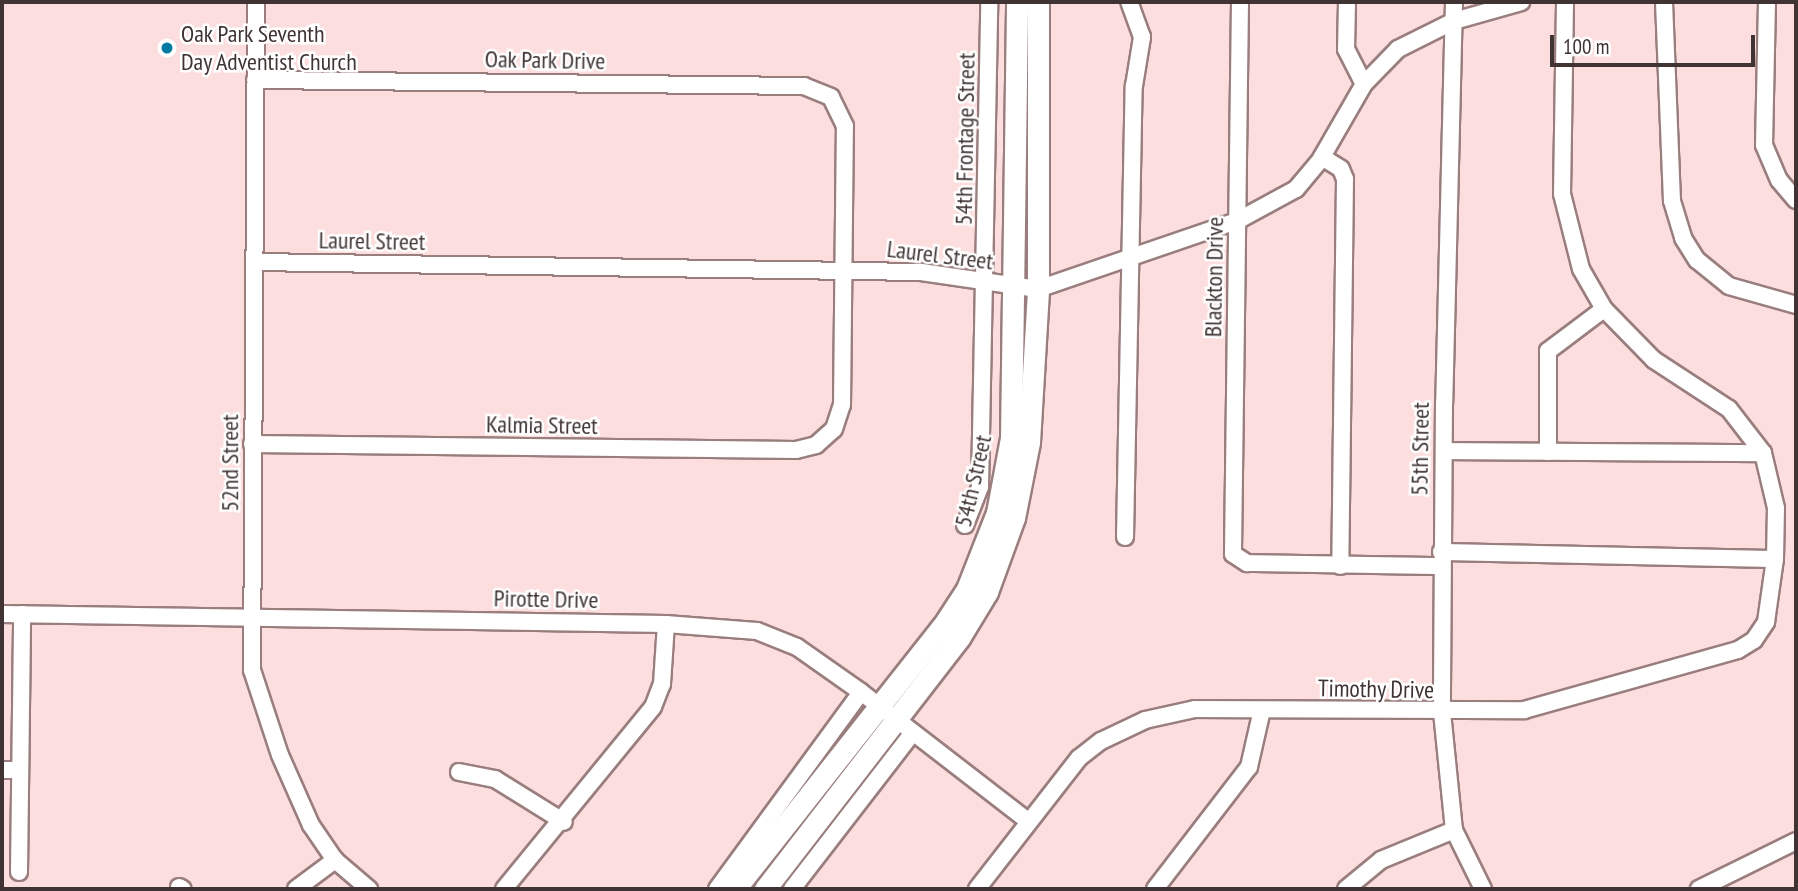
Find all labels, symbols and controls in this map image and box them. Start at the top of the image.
place label: Oak Park Seventh Day Adventist Church [181,20,358,76]
scale bar [1553,21,1758,65]
text: 100 m [1563,33,1609,60]
marker: Oak Park Seventh Day Adventist Church [159,40,175,56]
street label: Oak Park Drive [484,45,606,75]
street label: 54th Frontage Street [949,53,981,225]
street label: Blackton Drive [1199,217,1229,337]
street label: Laurel Street [319,226,425,256]
street label: Laurel Street [885,234,995,276]
street label: 55th Street [1405,402,1435,496]
street label: Kalmia Street [486,410,598,440]
street label: 52nd Street [216,414,244,512]
street label: 54th Street [948,432,998,530]
street label: Pirotte Drive [493,584,599,614]
street label: Timothy Drive [1317,674,1435,704]

